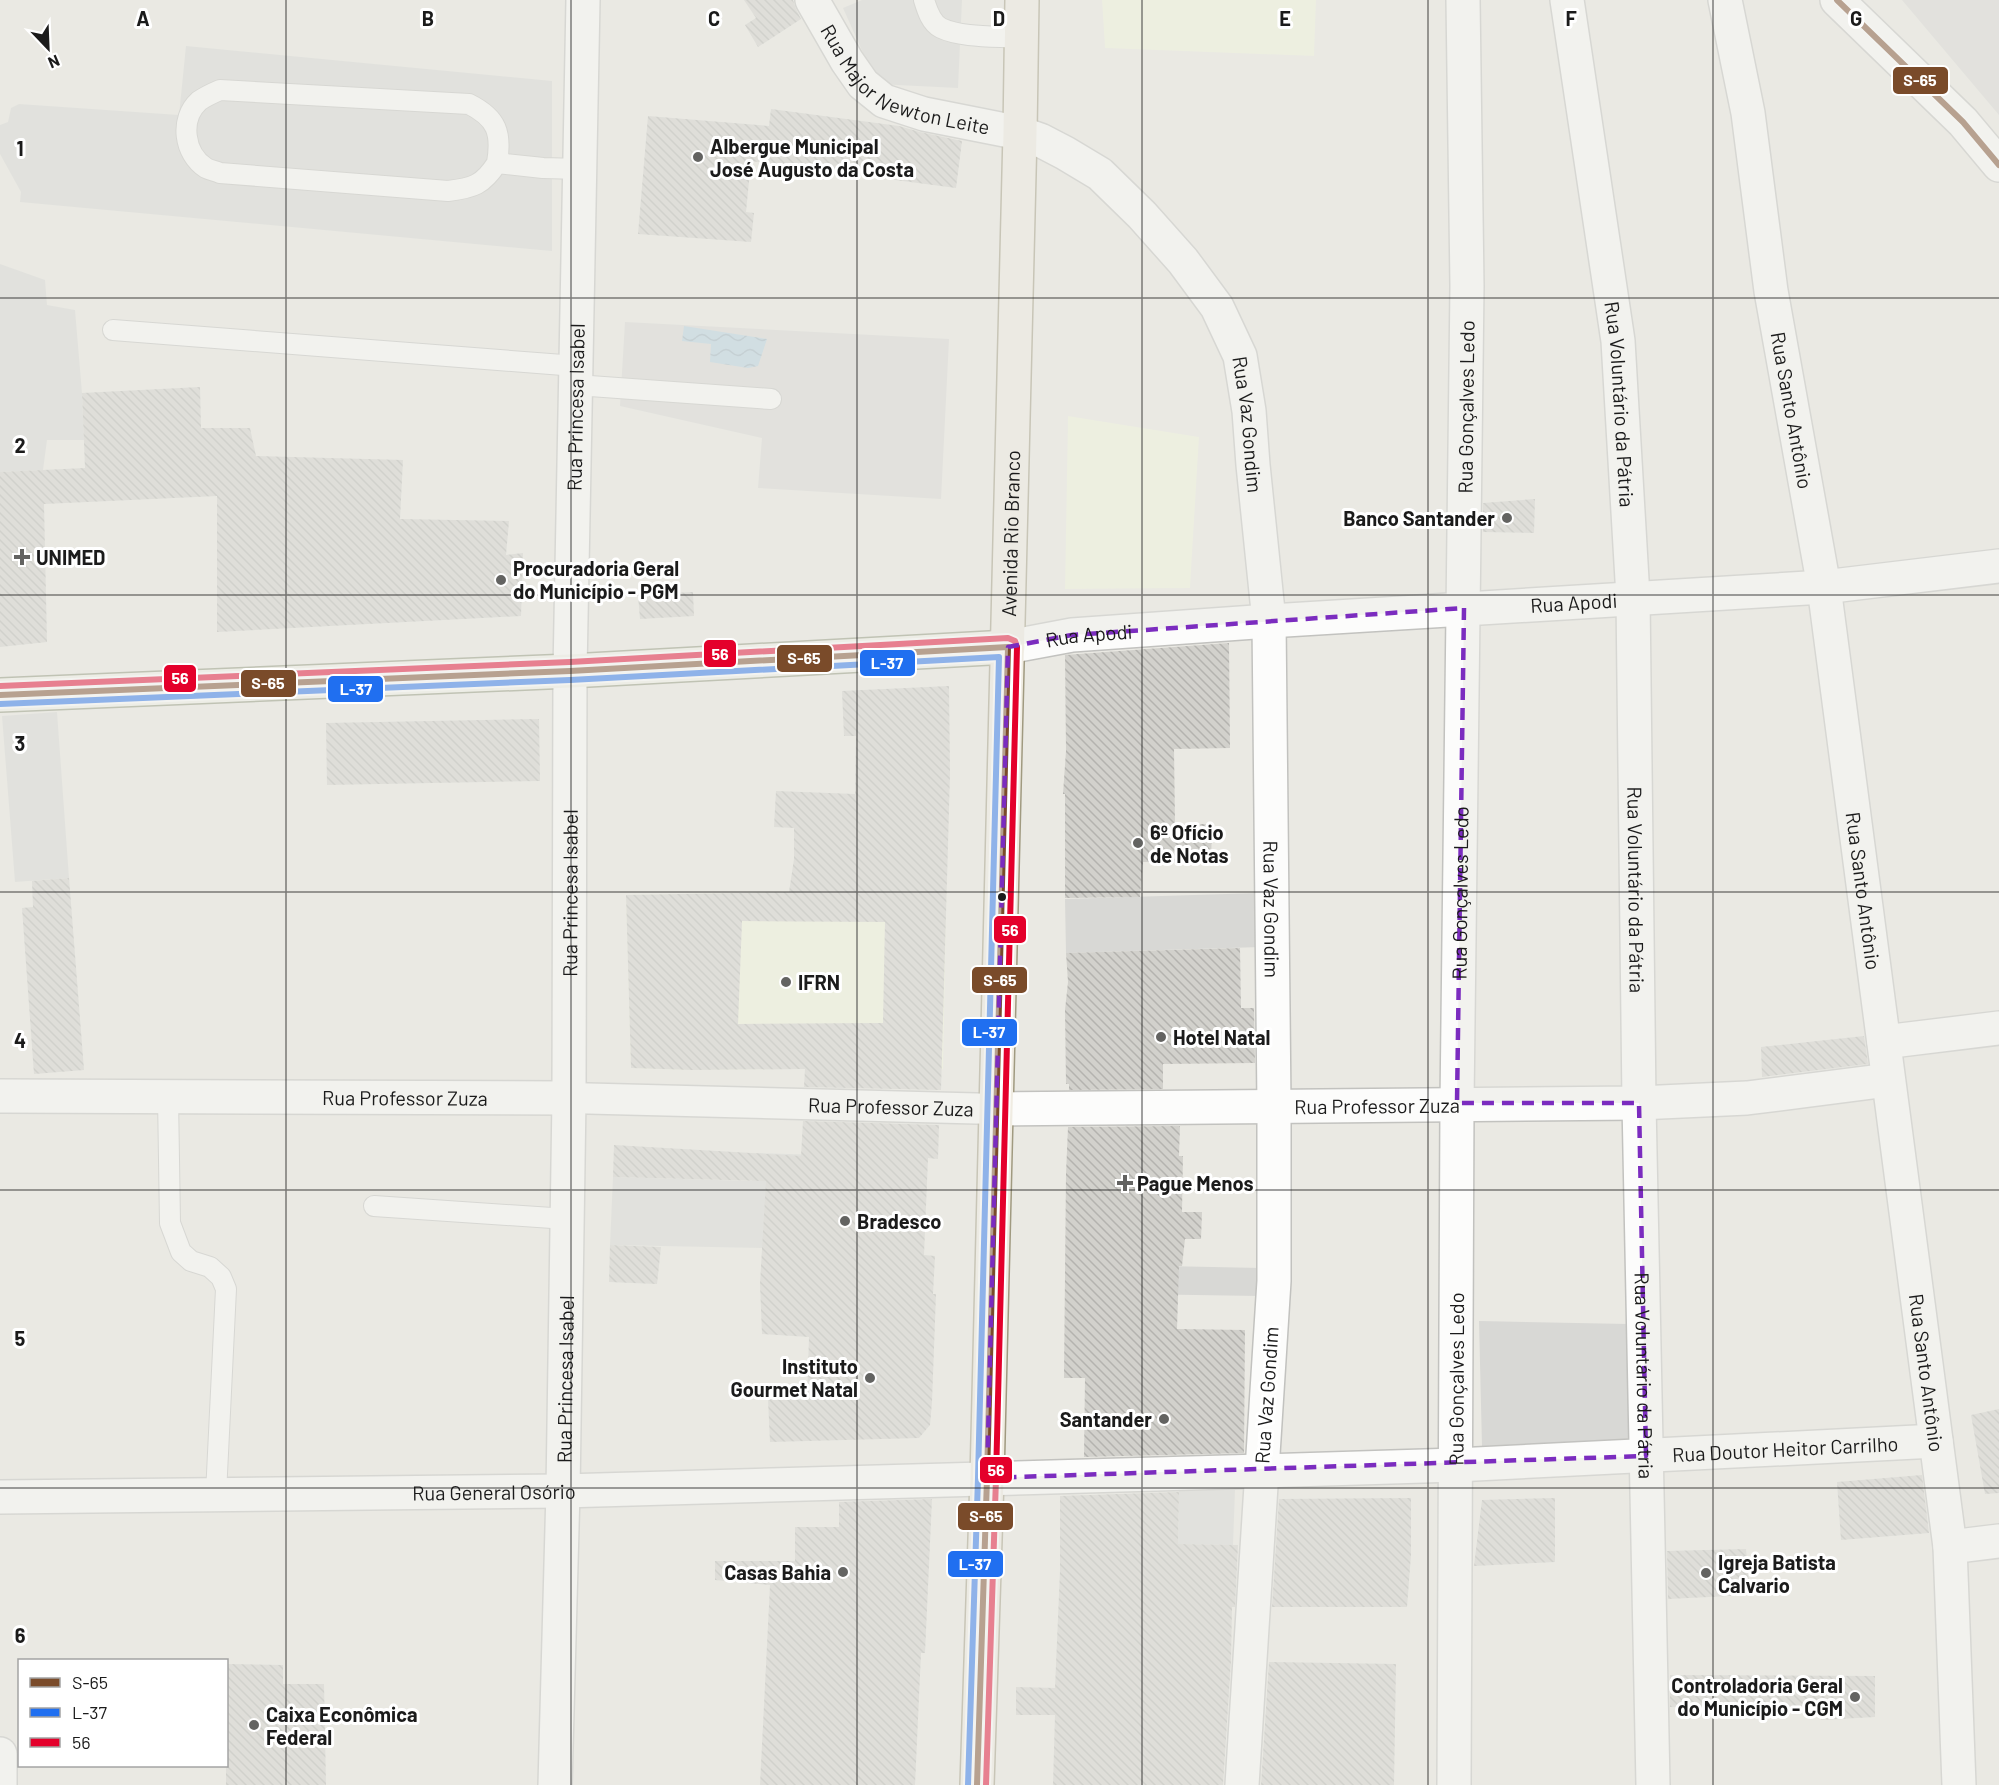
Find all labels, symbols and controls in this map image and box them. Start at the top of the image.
text: A [136,6,150,30]
text: B [422,6,434,30]
text: C [708,6,720,30]
text: D [993,6,1005,30]
text: E [1279,6,1291,30]
text: F [1565,6,1577,30]
text: G [1850,6,1862,30]
north arrow [18,18,78,78]
street label: Rua Major Newton Leite [816,20,992,139]
text: N [45,51,63,73]
line badge: S-65 [1892,66,1949,95]
text: S-65 [1903,70,1937,89]
place label: Albergue Municipal José Augusto da Costa [710,134,914,181]
text: 1 [16,136,24,160]
marker: Albergue Municipal José Augusto da Costa [691,150,705,164]
street label: Rua Voluntário da Pátria [1600,299,1640,508]
street label: Rua Gonçalves Ledo [1452,320,1479,494]
street label: Rua Princesa Isabel [561,323,589,491]
street label: Rua Santo Antônio [1767,330,1818,491]
street label: Rua Vaz Gondim [1228,354,1268,494]
text: 2 [14,433,26,457]
street label: Avenida Rio Branco [996,450,1024,617]
place label: Banco Santander [1343,506,1495,530]
marker: Banco Santander [1500,511,1514,525]
place label: UNIMED [36,545,105,569]
marker: UNIMED [13,548,31,566]
place label: Procuradoria Geral do Município - PGM [513,556,679,603]
marker: Procuradoria Geral do Município - PGM [494,573,508,587]
street label: Rua Apodi [1530,588,1618,617]
street label: Rua Apodi [1044,619,1133,652]
line badge: 56 [703,639,737,668]
text: 56 [711,644,729,663]
line badge: S-65 [776,644,833,673]
text: S-65 [787,648,821,667]
line badge: L-37 [859,649,916,677]
text: L-37 [871,653,903,672]
line badge: 56 [163,664,197,693]
text: 56 [171,668,189,687]
line badge: S-65 [240,669,297,698]
text: S-65 [251,673,285,692]
line badge: L-37 [327,675,384,703]
text: L-37 [340,679,372,698]
text: 3 [15,731,25,755]
street label: Rua Voluntário da Pátria [1623,786,1650,993]
street label: Rua Gonçalves Ledo [1447,806,1473,980]
street label: Rua Princesa Isabel [557,809,582,977]
street label: Rua Santo Antônio [1842,810,1886,971]
place label: 6º Ofício de Notas [1150,820,1229,867]
marker: 6º Ofício de Notas [1131,836,1145,850]
street label: Rua Vaz Gondim [1259,840,1285,978]
unlabelled marker [996,891,1008,903]
line badge: 56 [993,915,1027,944]
text: 56 [1001,920,1019,939]
line badge: S-65 [971,966,1028,994]
place label: IFRN [798,970,840,994]
text: S-65 [983,970,1017,989]
marker: IFRN [779,975,793,989]
line badge: L-37 [961,1018,1018,1047]
text: L-37 [973,1022,1005,1041]
place label: Hotel Natal [1173,1025,1270,1049]
text: 4 [14,1028,26,1052]
marker: Hotel Natal [1154,1030,1168,1044]
street label: Rua Professor Zuza [322,1085,488,1110]
street label: Rua Professor Zuza [808,1092,974,1120]
street label: Rua Professor Zuza [1294,1093,1460,1118]
place label: Pague Menos [1137,1171,1254,1195]
marker: Pague Menos [1118,1176,1132,1190]
place label: Bradesco [857,1209,941,1233]
marker: Bradesco [838,1214,852,1228]
street label: Rua Voluntário da Pátria [1630,1272,1659,1479]
street label: Rua Gonçalves Ledo [1443,1292,1468,1466]
street label: Rua Santo Antônio [1905,1292,1949,1453]
street label: Rua Princesa Isabel [551,1295,578,1463]
text: 5 [15,1326,26,1350]
street label: Rua Vaz Gondim [1249,1326,1283,1464]
place label: Instituto Gourmet Natal [730,1354,858,1401]
marker: Instituto Gourmet Natal [863,1371,877,1385]
place label: Santander [1060,1407,1152,1431]
marker: Santander [1157,1412,1171,1426]
street label: Rua Doutor Heitor Carrilho [1671,1431,1899,1466]
line badge: 56 [979,1456,1013,1484]
text: 56 [987,1460,1005,1479]
street label: Rua General Osório [412,1479,576,1505]
line badge: S-65 [957,1502,1014,1531]
text: S-65 [969,1506,1003,1525]
line badge: L-37 [947,1550,1004,1578]
place label: Igreja Batista Calvario [1718,1550,1836,1597]
text: L-37 [959,1554,991,1573]
place label: Casas Bahia [724,1560,831,1584]
marker: Casas Bahia [836,1565,850,1579]
marker: Igreja Batista Calvario [1699,1566,1713,1580]
text: 6 [15,1623,26,1647]
legend [18,1659,228,1767]
text: S-65 [72,1671,108,1693]
place label: Controladoria Geral do Município - CGM [1671,1673,1843,1720]
marker: Controladoria Geral do Município - CGM [1848,1690,1862,1704]
text: L-37 [72,1701,108,1723]
place label: Caixa Econômica Federal [266,1702,417,1749]
marker: Caixa Econômica Federal [247,1718,261,1732]
text: 56 [72,1731,91,1753]

